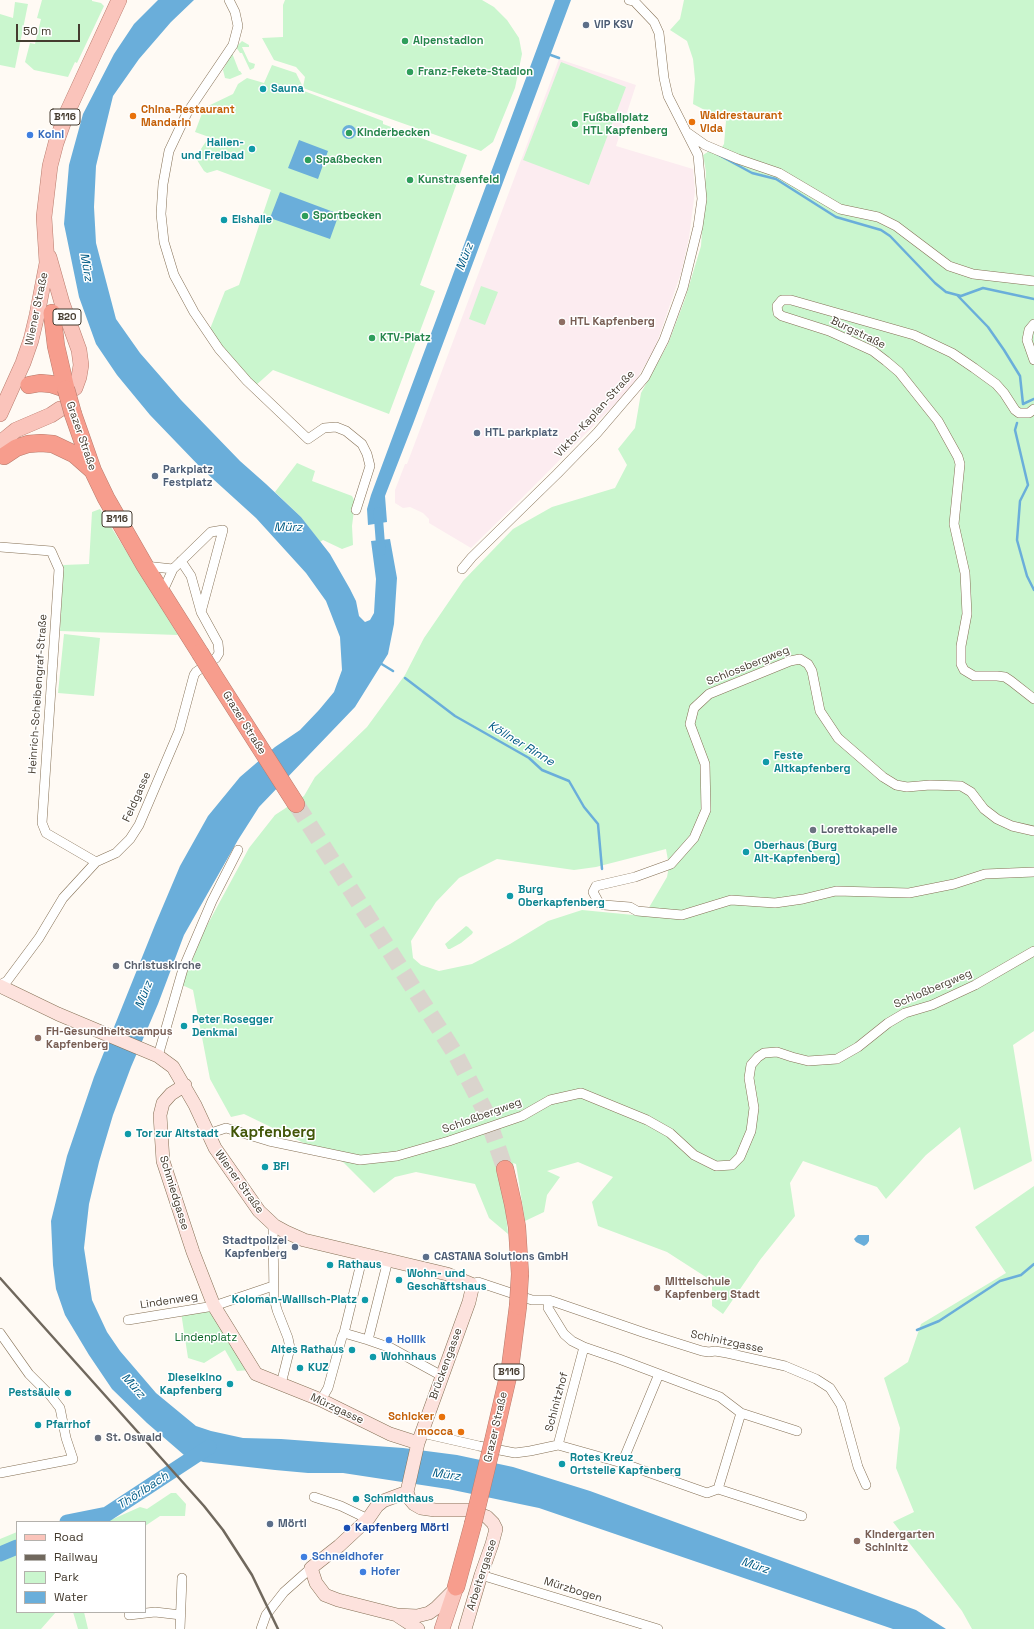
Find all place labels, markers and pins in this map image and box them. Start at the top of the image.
place label: VIP KSV [594,18,633,32]
marker: VIP KSV [581,20,591,30]
place label: Alpenstadion [413,34,483,48]
marker: Alpenstadion [400,36,410,46]
place label: Franz-Fekete-Stadion [418,65,533,79]
marker: Franz-Fekete-Stadion [405,67,415,77]
place label: Sauna [271,82,304,96]
marker: Sauna [258,84,268,94]
place label: China-Restaurant Mandarin [141,103,235,129]
place label: Waldrestaurant Vida [700,109,782,135]
marker: China-Restaurant Mandarin [128,111,138,121]
place label: Fußballplatz HTL Kapfenberg [583,111,668,137]
marker: Waldrestaurant Vida [687,117,697,127]
marker: Fußballplatz HTL Kapfenberg [570,119,580,129]
place label: Kinderbecken [357,126,430,140]
place label: Koini [38,128,64,142]
marker: Kinderbecken [344,128,354,138]
marker: Koini [25,130,35,140]
place label: Hallen- und Freibad [181,136,244,162]
marker: Hallen- und Freibad [247,144,257,154]
place label: Spaßbecken [316,153,382,167]
marker: Spaßbecken [303,155,313,165]
place label: Kunstrasenfeld [418,173,499,187]
marker: Kunstrasenfeld [405,175,415,185]
place label: Sportbecken [313,209,382,223]
marker: Sportbecken [300,211,310,221]
place label: Eishalle [232,213,272,227]
marker: Eishalle [219,215,229,225]
place label: HTL Kapfenberg [570,315,655,329]
marker: HTL Kapfenberg [557,317,567,327]
place label: KTV-Platz [380,331,431,345]
marker: KTV-Platz [367,333,377,343]
place label: HTL parkplatz [485,426,558,440]
marker: HTL parkplatz [472,428,482,438]
place label: Parkplatz Festplatz [163,463,213,489]
marker: Parkplatz Festplatz [150,471,160,481]
place label: Feste Altkapfenberg [774,749,850,775]
marker: Feste Altkapfenberg [761,757,771,767]
place label: Lorettokapelle [821,823,898,837]
marker: Lorettokapelle [808,825,818,835]
place label: Oberhaus (Burg Alt-Kapfenberg) [754,839,840,865]
marker: Oberhaus (Burg Alt-Kapfenberg) [741,847,751,857]
place label: Burg Oberkapfenberg [518,883,605,909]
marker: Burg Oberkapfenberg [505,891,515,901]
place label: Christuskirche [124,959,201,973]
marker: Christuskirche [111,961,121,971]
place label: Peter Rosegger Denkmal [192,1013,274,1039]
marker: Peter Rosegger Denkmal [179,1021,189,1031]
place label: FH-Gesundheitscampus Kapfenberg [46,1025,172,1051]
marker: FH-Gesundheitscampus Kapfenberg [33,1033,43,1043]
place label: Tor zur Altstadt [136,1127,219,1141]
marker: Tor zur Altstadt [123,1129,133,1139]
place label: BFI [273,1160,289,1174]
marker: BFI [260,1162,270,1172]
place label: Stadtpolizei Kapfenberg [223,1234,287,1260]
marker: Stadtpolizei Kapfenberg [290,1242,300,1252]
place label: CASTANA Solutions GmbH [434,1250,568,1264]
marker: CASTANA Solutions GmbH [421,1252,431,1262]
place label: Rathaus [338,1258,381,1272]
marker: Rathaus [325,1260,335,1270]
place label: Wohn- und Geschäftshaus [407,1267,487,1293]
marker: Wohn- und Geschäftshaus [394,1275,404,1285]
place label: Mittelschule Kapfenberg Stadt [665,1275,760,1301]
marker: Mittelschule Kapfenberg Stadt [652,1283,662,1293]
place label: Koloman-Wallisch-Platz [232,1293,357,1307]
marker: Koloman-Wallisch-Platz [360,1295,370,1305]
place label: Hollik [397,1333,426,1347]
marker: Hollik [384,1335,394,1345]
place label: Altes Rathaus [271,1343,344,1357]
marker: Altes Rathaus [347,1345,357,1355]
place label: Wohnhaus [381,1350,437,1364]
marker: Wohnhaus [368,1352,378,1362]
place label: KUZ [308,1361,329,1375]
marker: KUZ [295,1363,305,1373]
place label: Dieselkino Kapfenberg [160,1371,222,1397]
marker: Dieselkino Kapfenberg [225,1379,235,1389]
place label: Pestsäule [8,1386,60,1400]
marker: Pestsäule [63,1388,73,1398]
place label: Schicker [388,1410,434,1424]
marker: Schicker [437,1412,447,1422]
place label: Pfarrhof [46,1418,91,1432]
marker: Pfarrhof [33,1420,43,1430]
place label: mocca [418,1425,453,1439]
marker: mocca [456,1427,466,1437]
place label: St. Oswald [106,1431,162,1445]
marker: St. Oswald [93,1433,103,1443]
place label: Rotes Kreuz Ortstelle Kapfenberg [570,1451,681,1477]
marker: Rotes Kreuz Ortstelle Kapfenberg [557,1459,567,1469]
place label: Schmidthaus [364,1492,434,1506]
marker: Schmidthaus [351,1494,361,1504]
place label: Mörtl [278,1517,307,1531]
marker: Mörtl [265,1519,275,1529]
place label: Kapfenberg Mörtl [355,1521,449,1535]
marker: Kapfenberg Mörtl [342,1523,352,1533]
place label: Kindergarten Schinitz [865,1528,935,1554]
marker: Kindergarten Schinitz [852,1536,862,1546]
place label: Schneidhofer [312,1550,384,1564]
marker: Schneidhofer [299,1552,309,1562]
place label: Hofer [371,1565,400,1579]
marker: Hofer [358,1567,368,1577]

